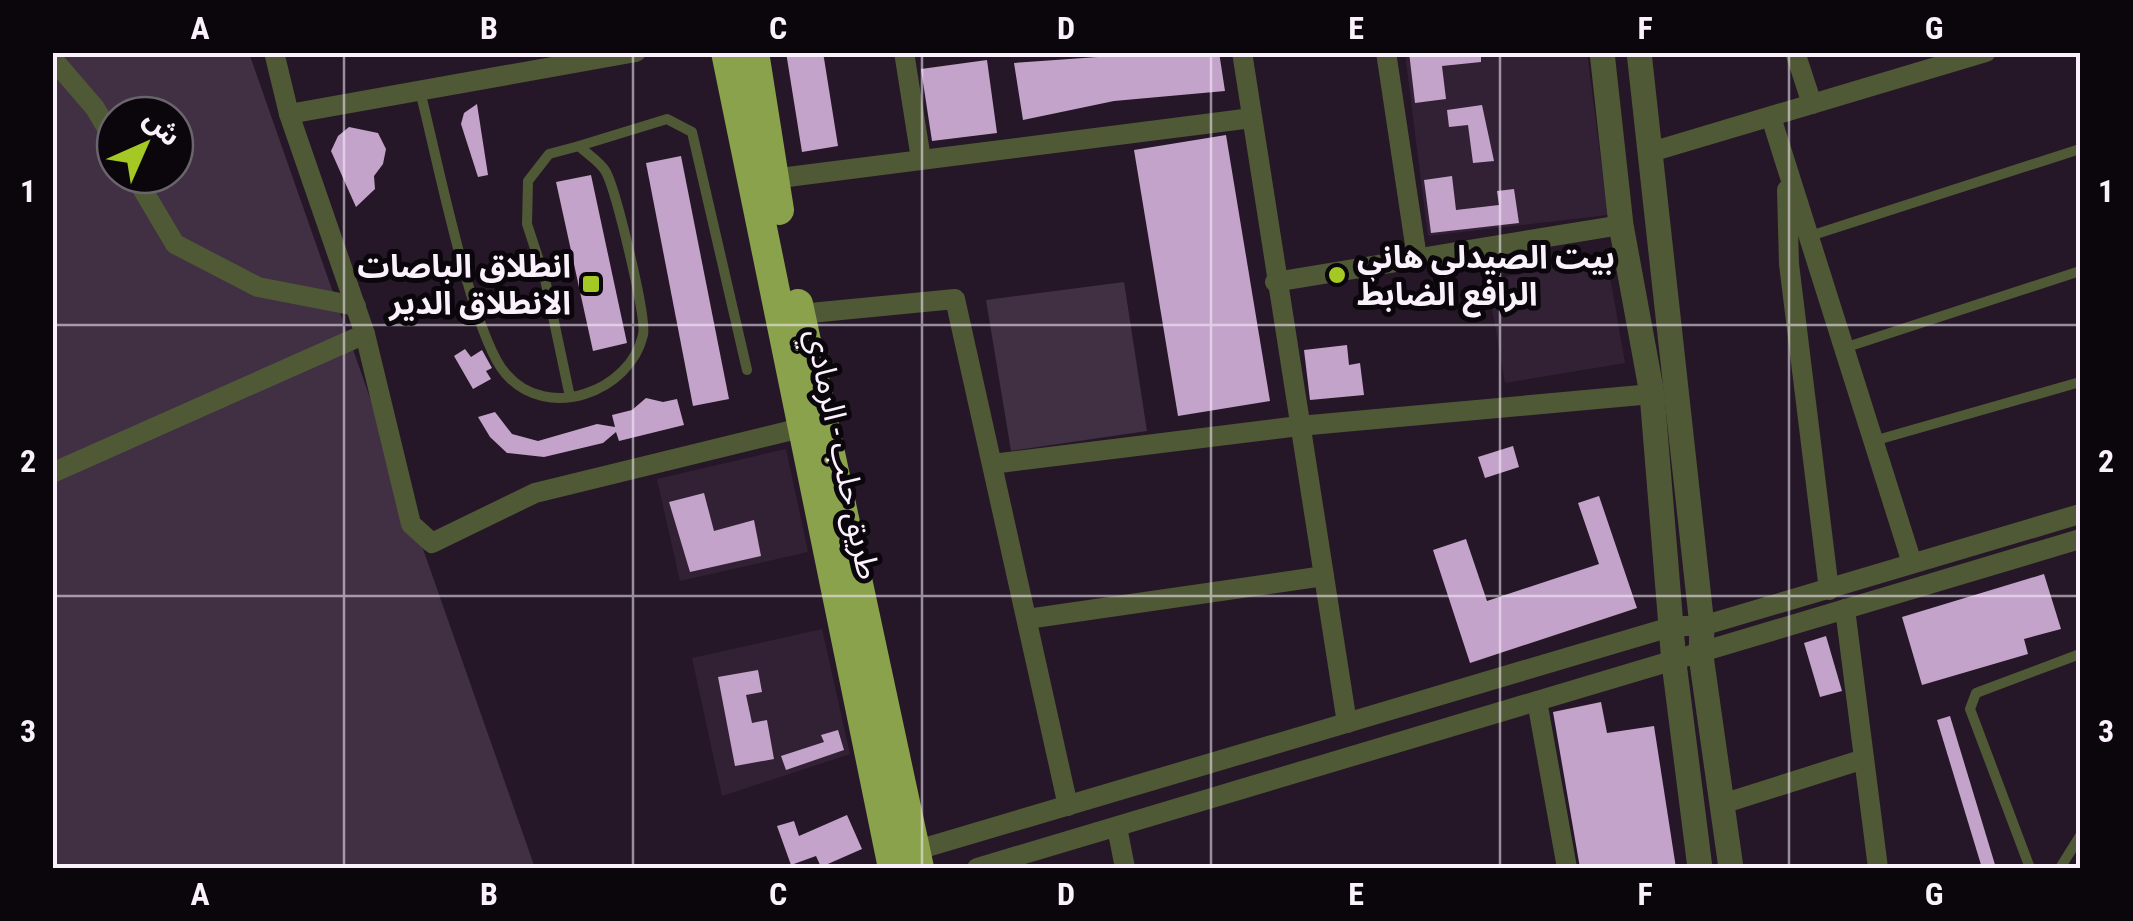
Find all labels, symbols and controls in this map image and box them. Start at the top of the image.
text: A [190,9,210,47]
text: B [480,9,498,47]
text: C [769,9,787,47]
text: D [1057,9,1075,47]
text: E [1348,9,1364,47]
text: F [1637,9,1653,47]
text: G [1925,9,1943,47]
north arrow [95,95,195,195]
text: ش [137,102,188,153]
text: 1 [20,172,36,210]
text: 1 [2098,172,2114,210]
place label: بيت الصيدلي هاني الرافع الضابط [1357,238,1615,318]
place label: انطلاق الباصات الانطلاق الدير [357,247,571,322]
marker: بيت الصيدلي هاني الرافع الضابط [1326,264,1348,286]
marker: انطلاق الباصات الانطلاق الدير [580,273,602,295]
street label: طريق حلب - الرمادي [793,325,888,584]
text: 2 [20,442,36,480]
text: 2 [2098,442,2114,480]
text: 3 [20,712,36,750]
text: 3 [2098,712,2114,750]
text: A [190,875,210,913]
text: B [480,875,498,913]
text: C [769,875,787,913]
text: D [1057,875,1075,913]
text: E [1348,875,1364,913]
text: F [1637,875,1653,913]
text: G [1925,875,1943,913]

